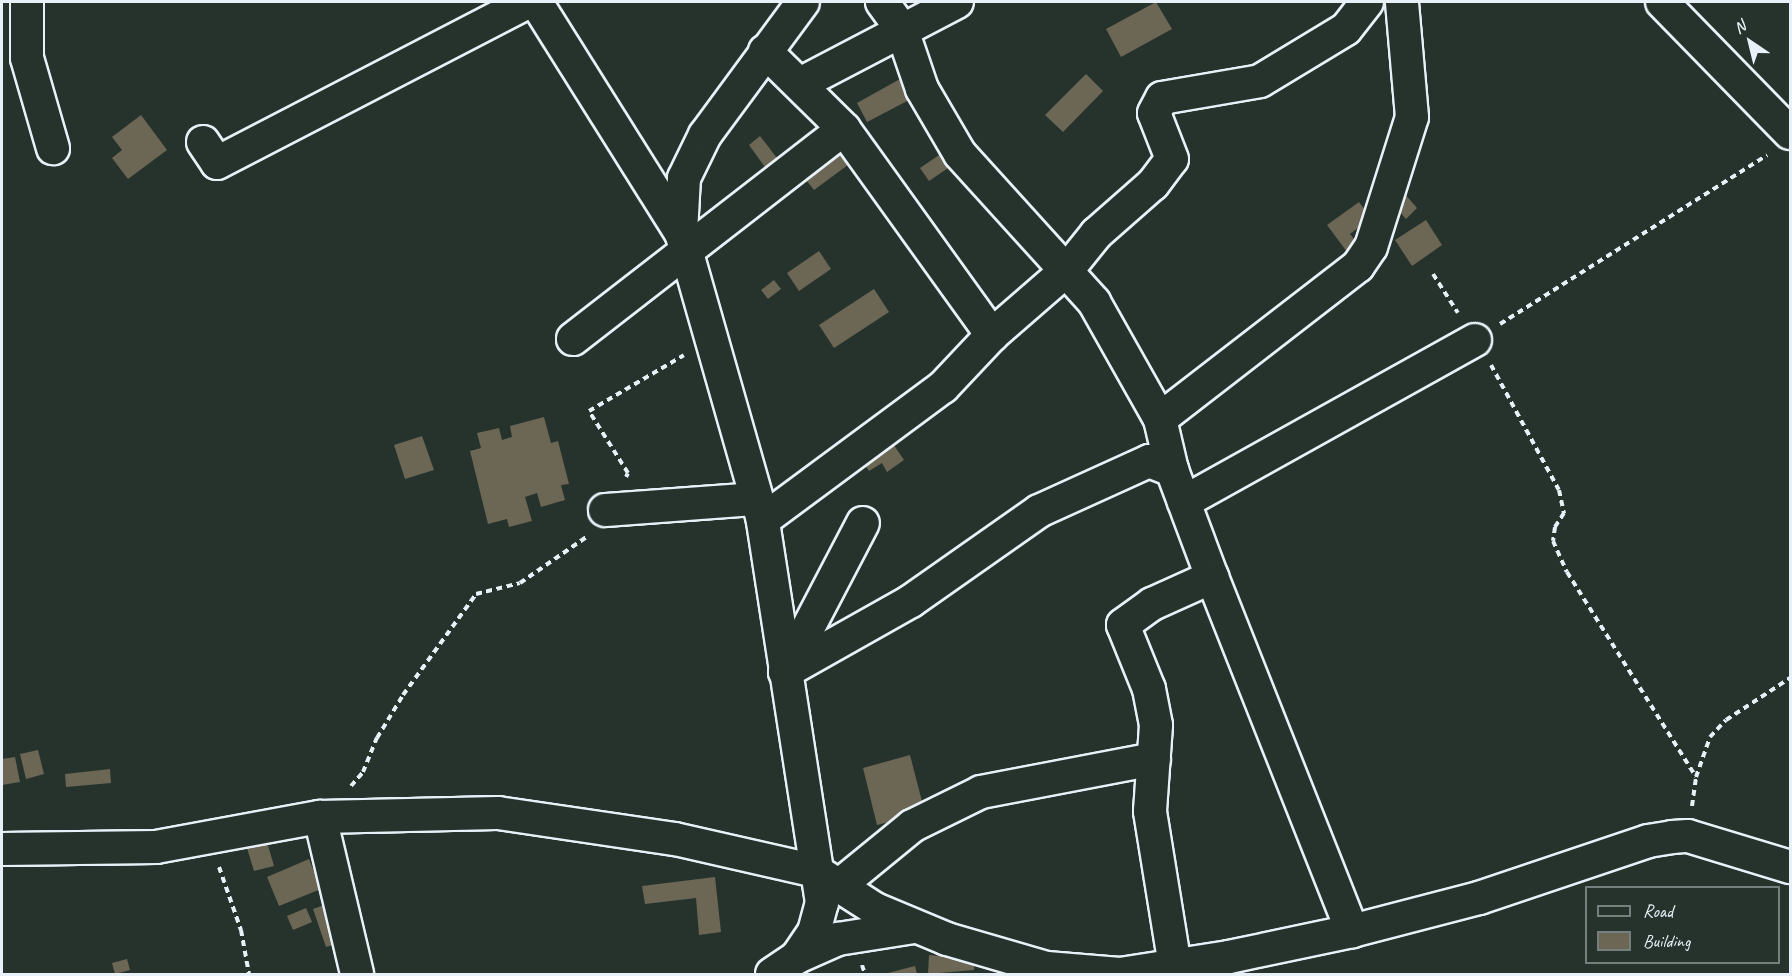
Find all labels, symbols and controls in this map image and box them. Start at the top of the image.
north arrow [1720,12,1780,72]
text: N [1730,16,1749,38]
legend [1585,886,1780,964]
text: Road [1643,900,1673,922]
text: Building [1643,930,1690,952]

